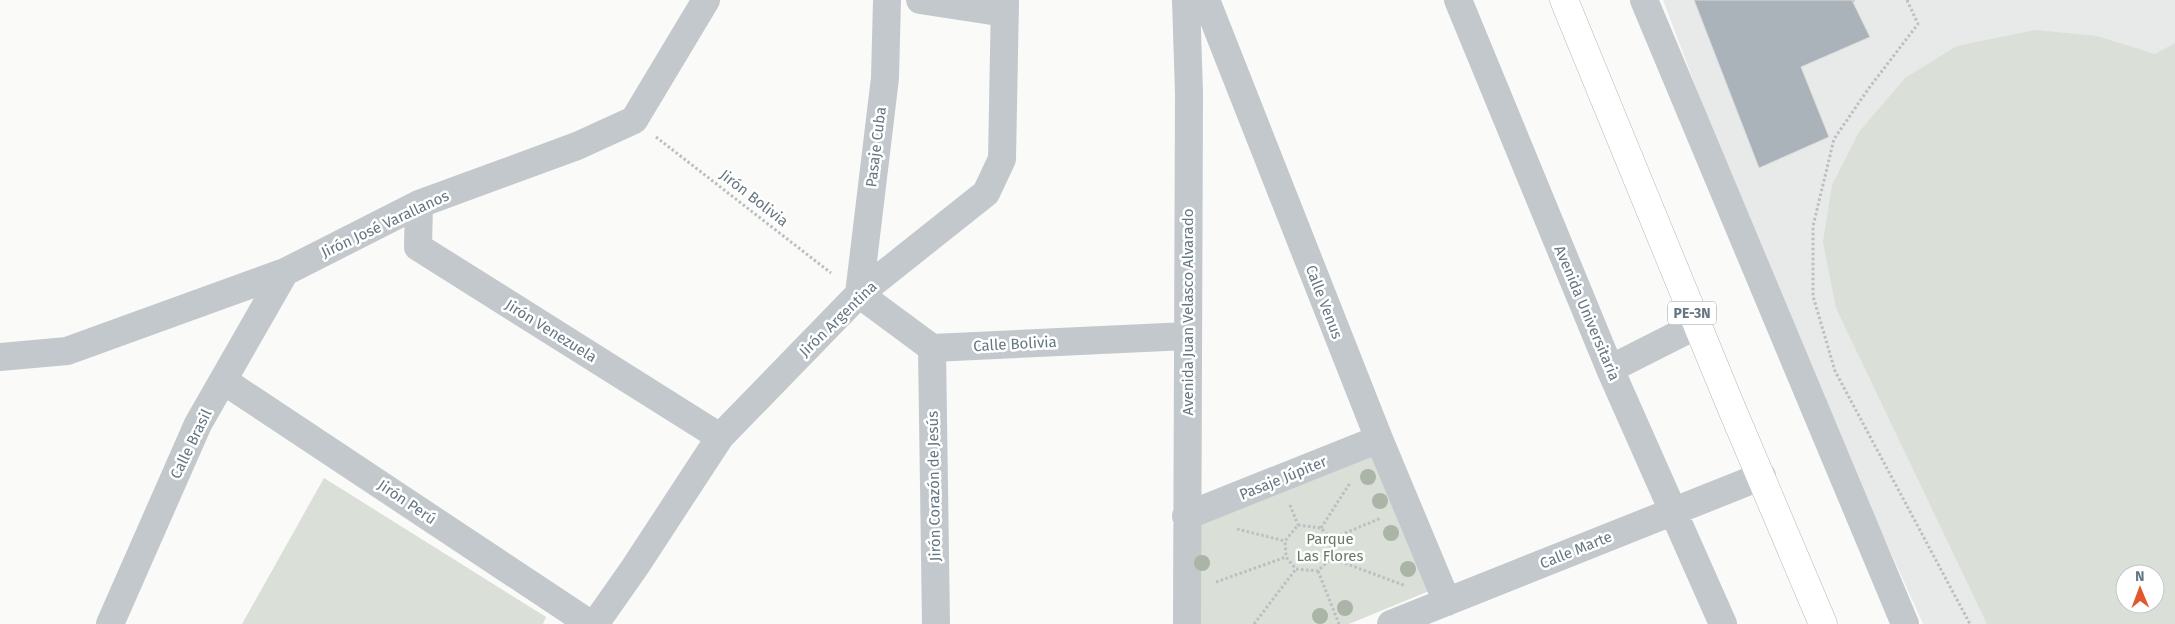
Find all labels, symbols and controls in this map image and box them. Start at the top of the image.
street label: Pasaje Cuba [862,106,890,188]
street label: Jirón Bolivia [716,166,792,230]
street label: Jirón José Varallanos [318,187,452,261]
street label: Avenida Juan Velasco Alvarado [1179,209,1197,415]
street label: Avenida Universitaria [1550,243,1624,383]
street label: Calle Venus [1302,262,1346,342]
street label: Jirón Argentina [795,277,881,361]
street label: Jirón Venezuela [502,296,600,366]
road number: PE-3N [1668,302,1716,324]
street label: Calle Bolivia [973,333,1057,355]
street label: Calle Brasil [166,406,216,482]
street label: Jirón Corazón de Jesús [924,411,944,561]
street label: Pasaje Júpiter [1237,452,1330,504]
street label: Jirón Perú [374,476,440,528]
street label: Calle Marte [1537,527,1615,573]
park label: Parque Las Flores [1296,530,1364,565]
north arrow [2115,564,2165,614]
text: N [2135,568,2145,585]

